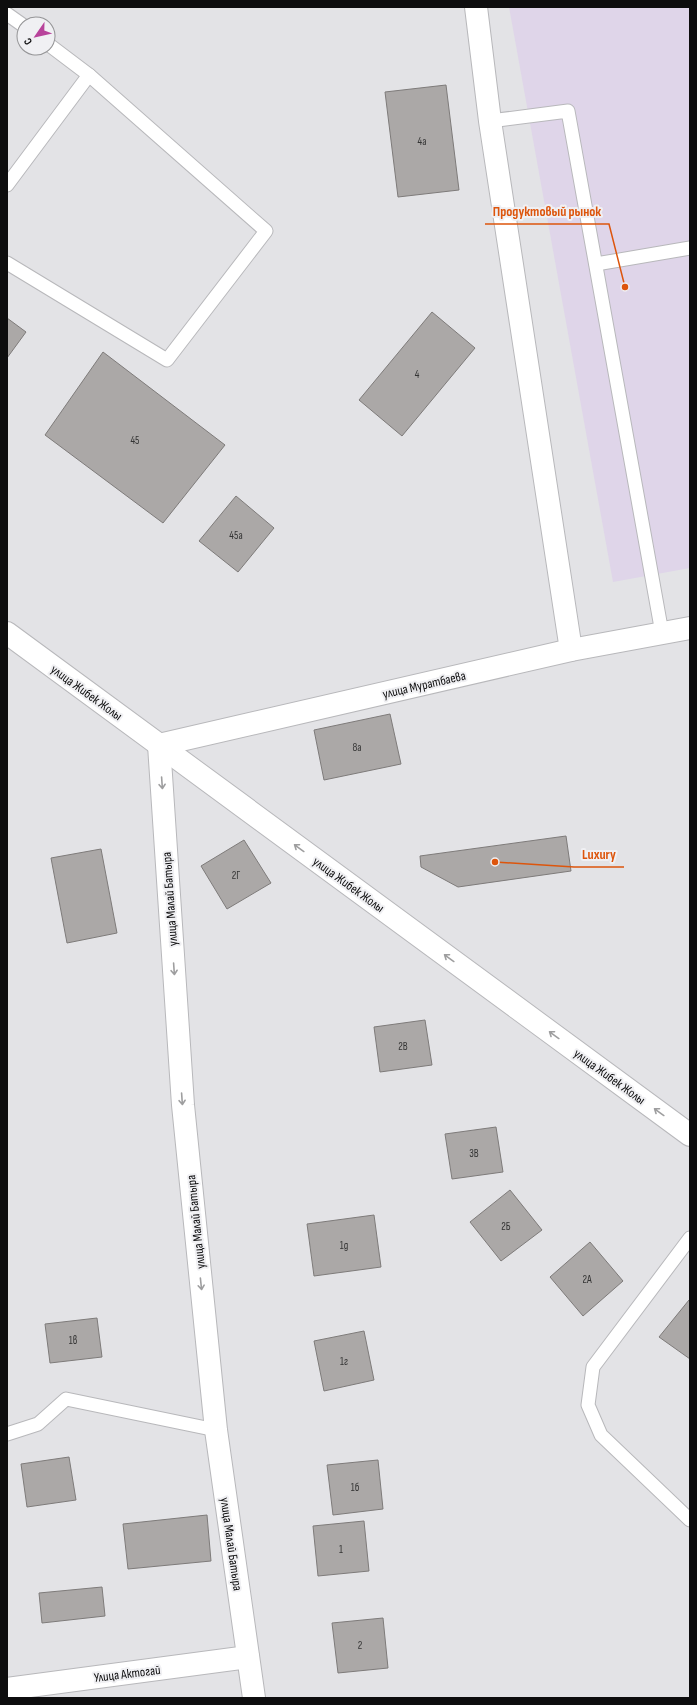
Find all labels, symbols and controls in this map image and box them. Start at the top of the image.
north arrow [16,16,56,56]
text: С [21,35,35,47]
house number: 4а [418,135,426,148]
callout: Продуктовый рынок [485,198,609,224]
text: Продуктовый рынок [493,203,601,220]
house number: 4 [415,368,420,381]
house number: 45 [130,434,140,447]
house number: 45а [229,529,243,542]
street label: улица Жибек Жолы [47,661,125,724]
street label: улица Муратбаева [381,668,467,702]
house number: 8а [352,741,362,754]
one-way arrow [158,776,165,789]
callout: Luxury [574,841,624,867]
one-way arrow [294,843,305,852]
text: Luxury [582,846,616,863]
street label: улица Малай Батыра [159,851,181,946]
street label: улица Жибек Жолы [309,853,387,916]
house number: 2Г [232,869,240,882]
one-way arrow [444,954,455,962]
one-way arrow [170,962,177,975]
one-way arrow [548,1031,559,1039]
house number: 2В [398,1040,408,1053]
street label: улица Жибек Жолы [570,1045,648,1108]
one-way arrow [179,1092,186,1105]
one-way arrow [653,1108,664,1116]
house number: 3В [469,1147,479,1160]
street label: улица Малай Батыра [183,1174,209,1270]
house number: 2Б [501,1220,511,1233]
house number: 1д [340,1239,348,1252]
house number: 2А [582,1273,592,1286]
one-way arrow [197,1277,205,1290]
house number: 1в [69,1334,78,1347]
house number: 1г [340,1355,348,1368]
house number: 1б [351,1481,360,1494]
street label: улица Малай Батыра [217,1496,245,1592]
house number: 1 [339,1543,343,1556]
house number: 2 [358,1639,363,1652]
street label: Улица Актогай [93,1662,161,1686]

